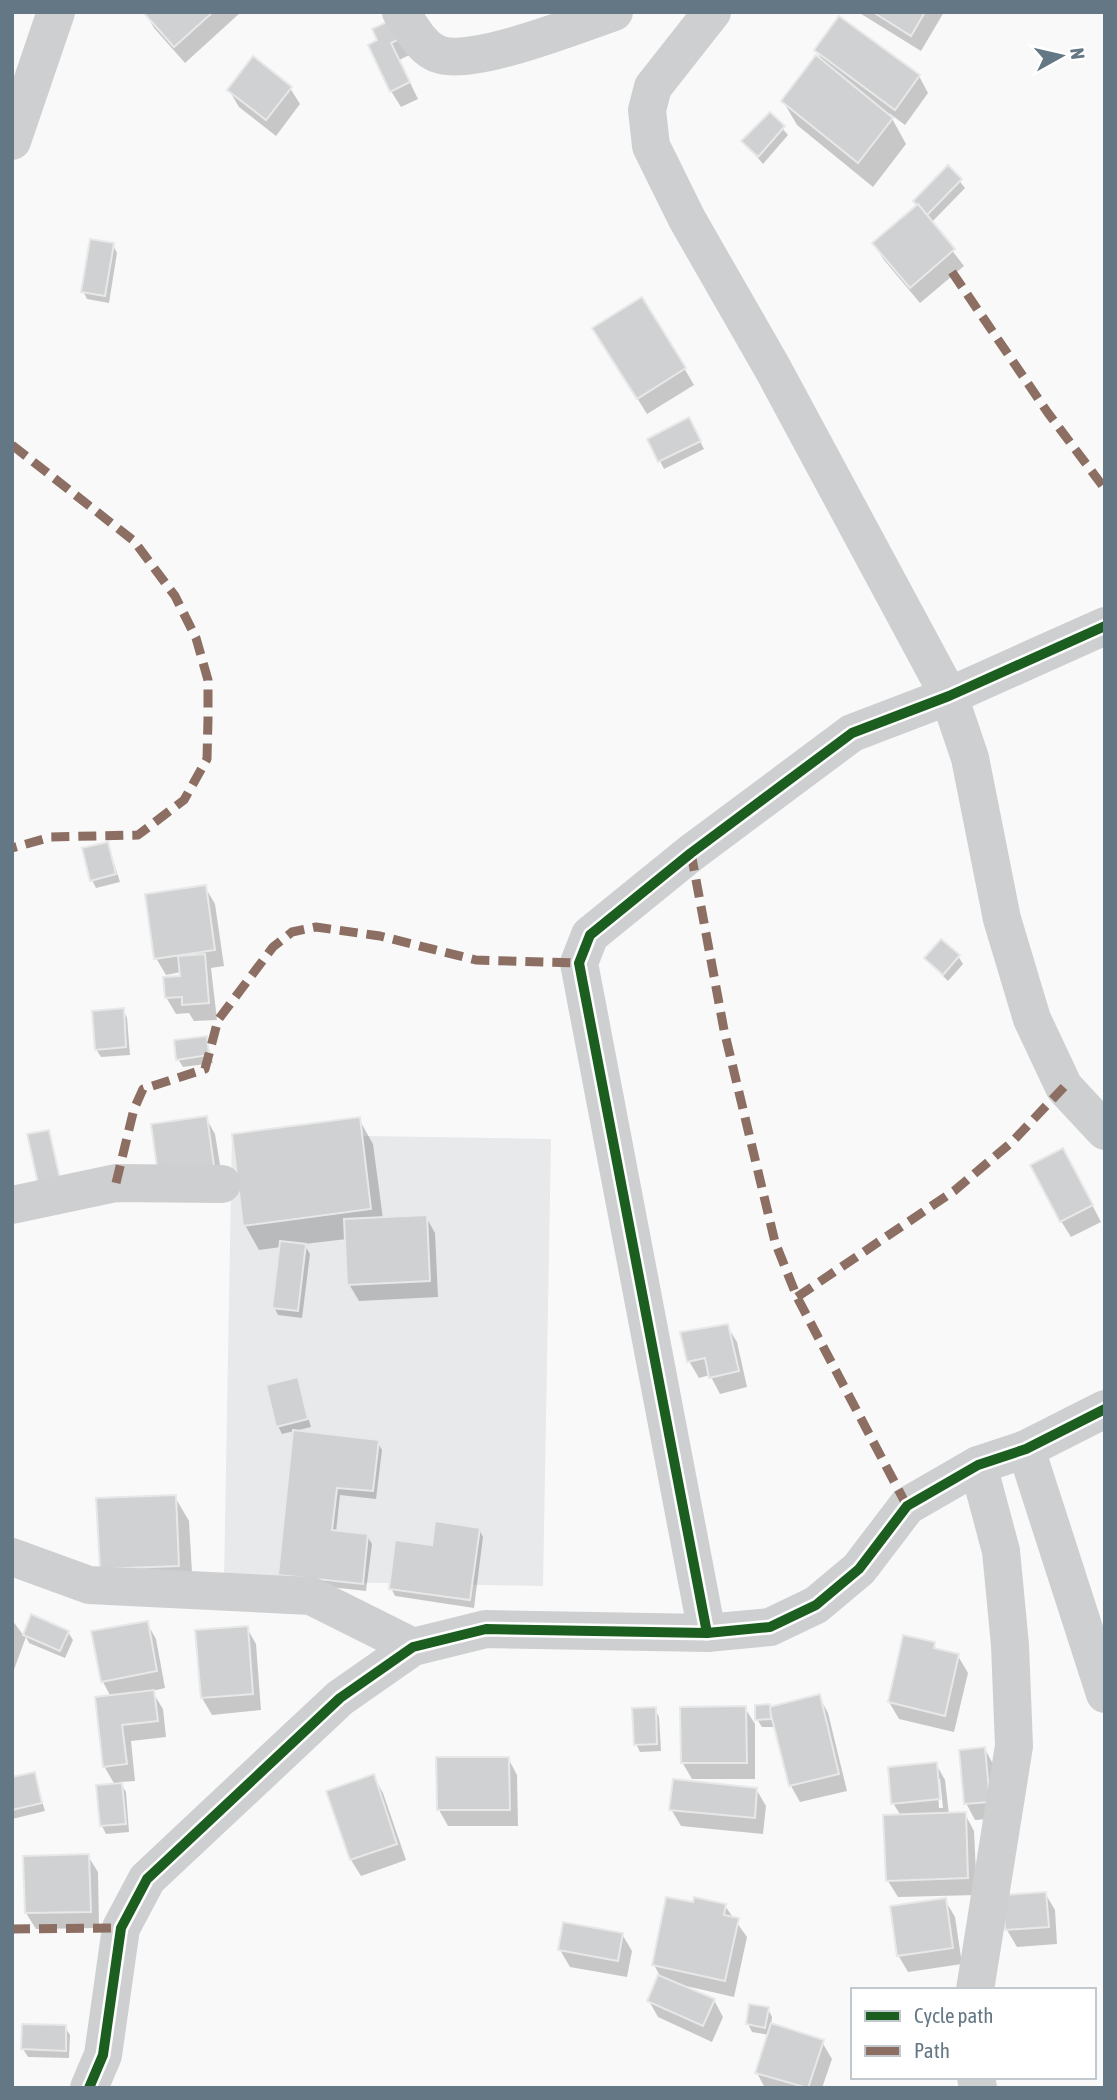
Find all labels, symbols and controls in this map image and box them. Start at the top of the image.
north arrow [1026,21,1096,91]
text: N [1066,47,1090,61]
legend [851,1988,1096,2079]
text: Cycle path [914,2003,993,2027]
text: Path [914,2038,950,2062]

